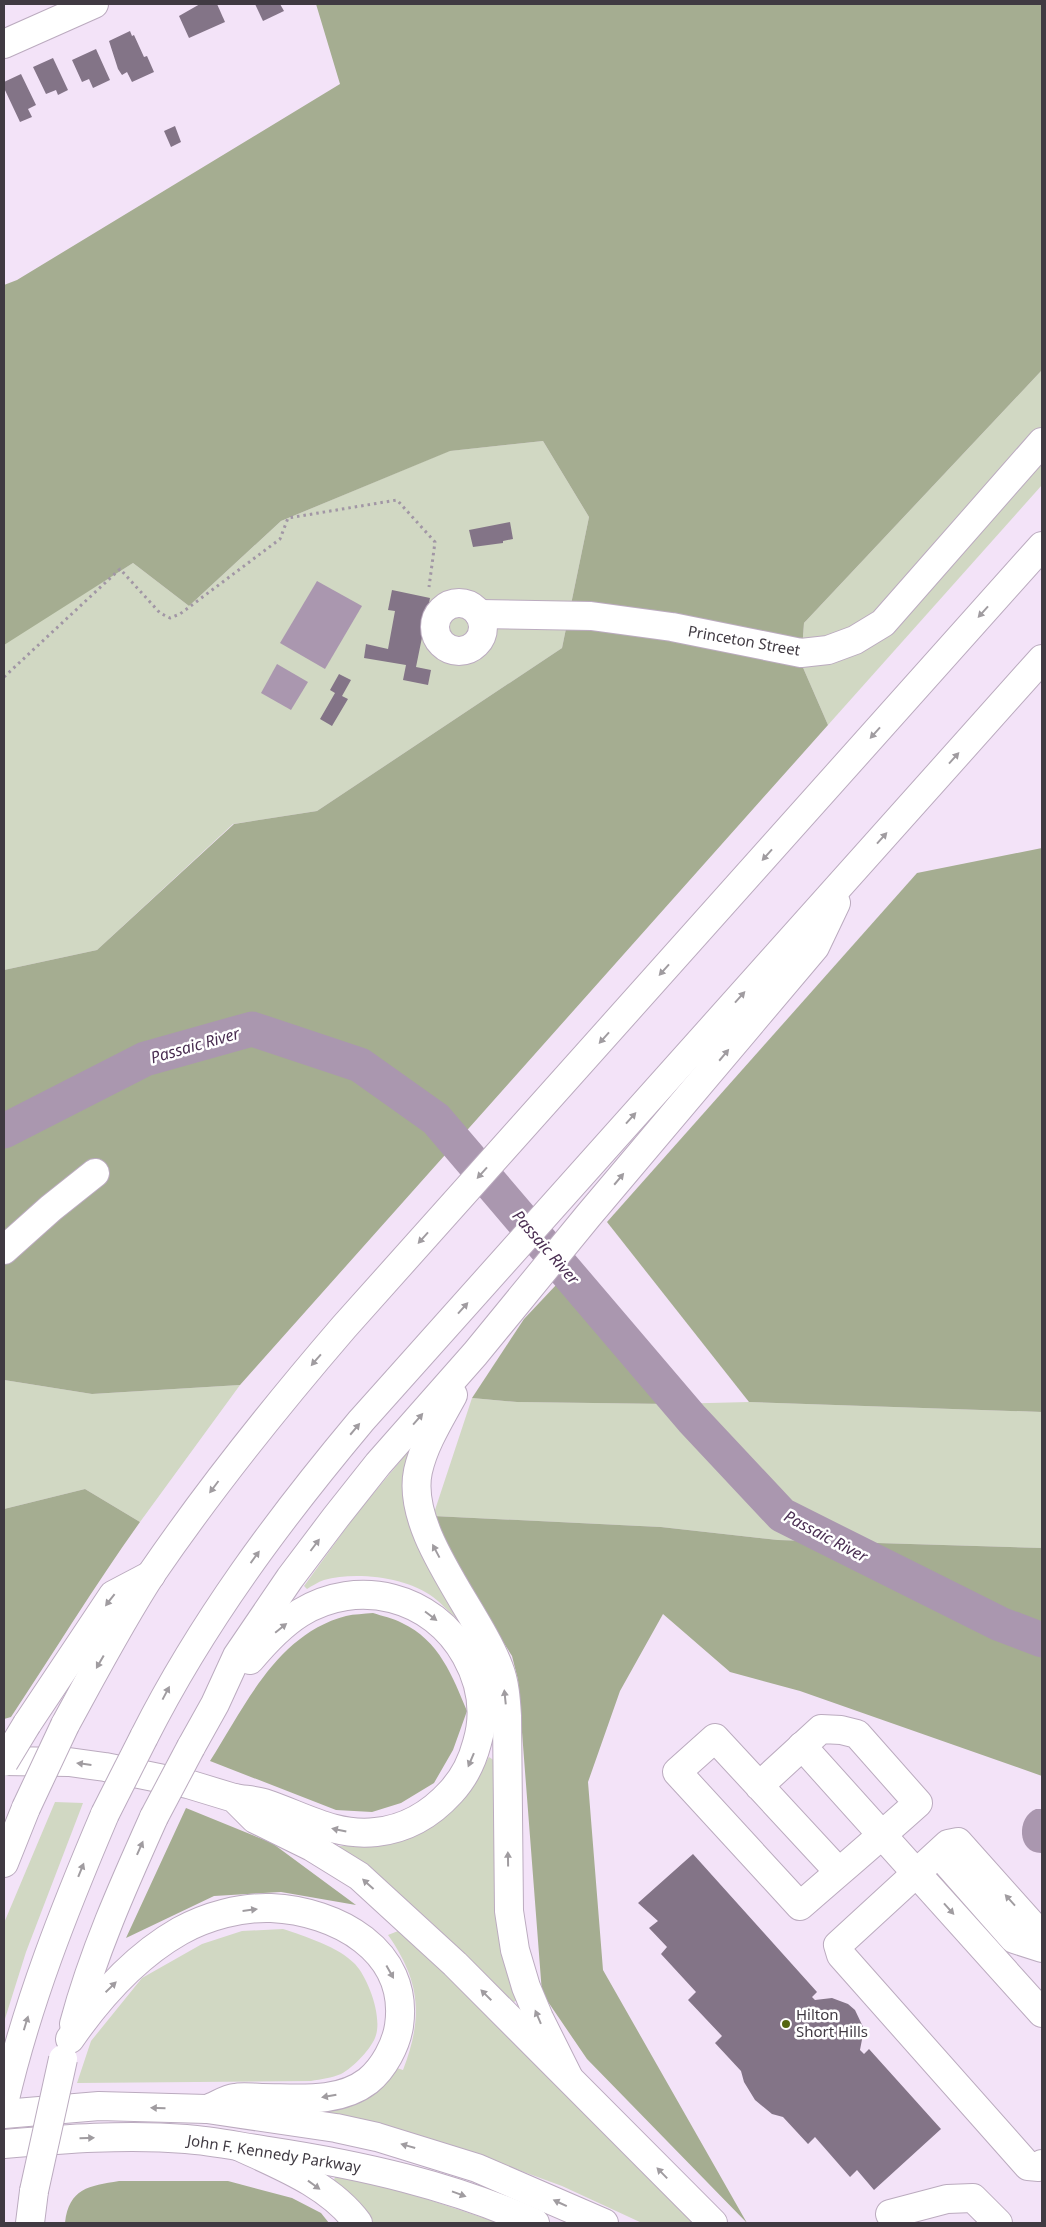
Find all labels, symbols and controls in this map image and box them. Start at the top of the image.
one-way arrow [978,606,989,619]
street label: Princeton Street [686,620,802,660]
one-way arrow [869,727,881,739]
one-way arrow [948,752,960,764]
one-way arrow [876,833,888,845]
one-way arrow [761,848,773,860]
one-way arrow [658,964,670,976]
one-way arrow [734,992,746,1004]
water label: Passaic River [148,1022,243,1068]
one-way arrow [598,1032,609,1045]
one-way arrow [718,1049,730,1061]
one-way arrow [626,1112,637,1125]
one-way arrow [476,1167,488,1179]
one-way arrow [613,1173,624,1185]
water label: Passaic River [508,1205,585,1289]
one-way arrow [417,1232,429,1244]
one-way arrow [457,1303,469,1315]
one-way arrow [310,1353,321,1366]
one-way arrow [412,1413,424,1425]
one-way arrow [349,1423,360,1436]
one-way arrow [209,1480,219,1494]
water label: Passaic River [780,1505,872,1568]
one-way arrow [310,1539,321,1552]
one-way arrow [432,1543,440,1558]
one-way arrow [250,1550,260,1564]
one-way arrow [105,1593,116,1606]
one-way arrow [424,1611,438,1621]
one-way arrow [275,1622,288,1633]
one-way arrow [95,1656,104,1669]
one-way arrow [162,1686,170,1701]
one-way arrow [501,1688,509,1704]
one-way arrow [467,1753,475,1767]
one-way arrow [76,1760,92,1768]
one-way arrow [332,1826,347,1834]
one-way arrow [136,1841,144,1855]
one-way arrow [504,1851,512,1867]
one-way arrow [77,1862,85,1877]
one-way arrow [362,1878,374,1890]
one-way arrow [1004,1893,1015,1906]
one-way arrow [943,1903,955,1915]
one-way arrow [242,1906,258,1914]
one-way arrow [386,1964,394,1979]
one-way arrow [105,1981,117,1993]
one-way arrow [480,1989,492,2001]
place label: Hilton Short Hills [796,2004,868,2041]
one-way arrow [534,2010,542,2024]
one-way arrow [22,2015,30,2030]
marker: Hilton Short Hills [780,2018,792,2030]
one-way arrow [321,2093,337,2101]
one-way arrow [150,2103,166,2111]
street label: John F. Kennedy Parkway [184,2129,363,2177]
one-way arrow [80,2134,96,2142]
one-way arrow [400,2142,415,2150]
one-way arrow [656,2167,668,2179]
one-way arrow [307,2180,321,2190]
one-way arrow [452,2190,467,2198]
one-way arrow [553,2199,567,2207]

